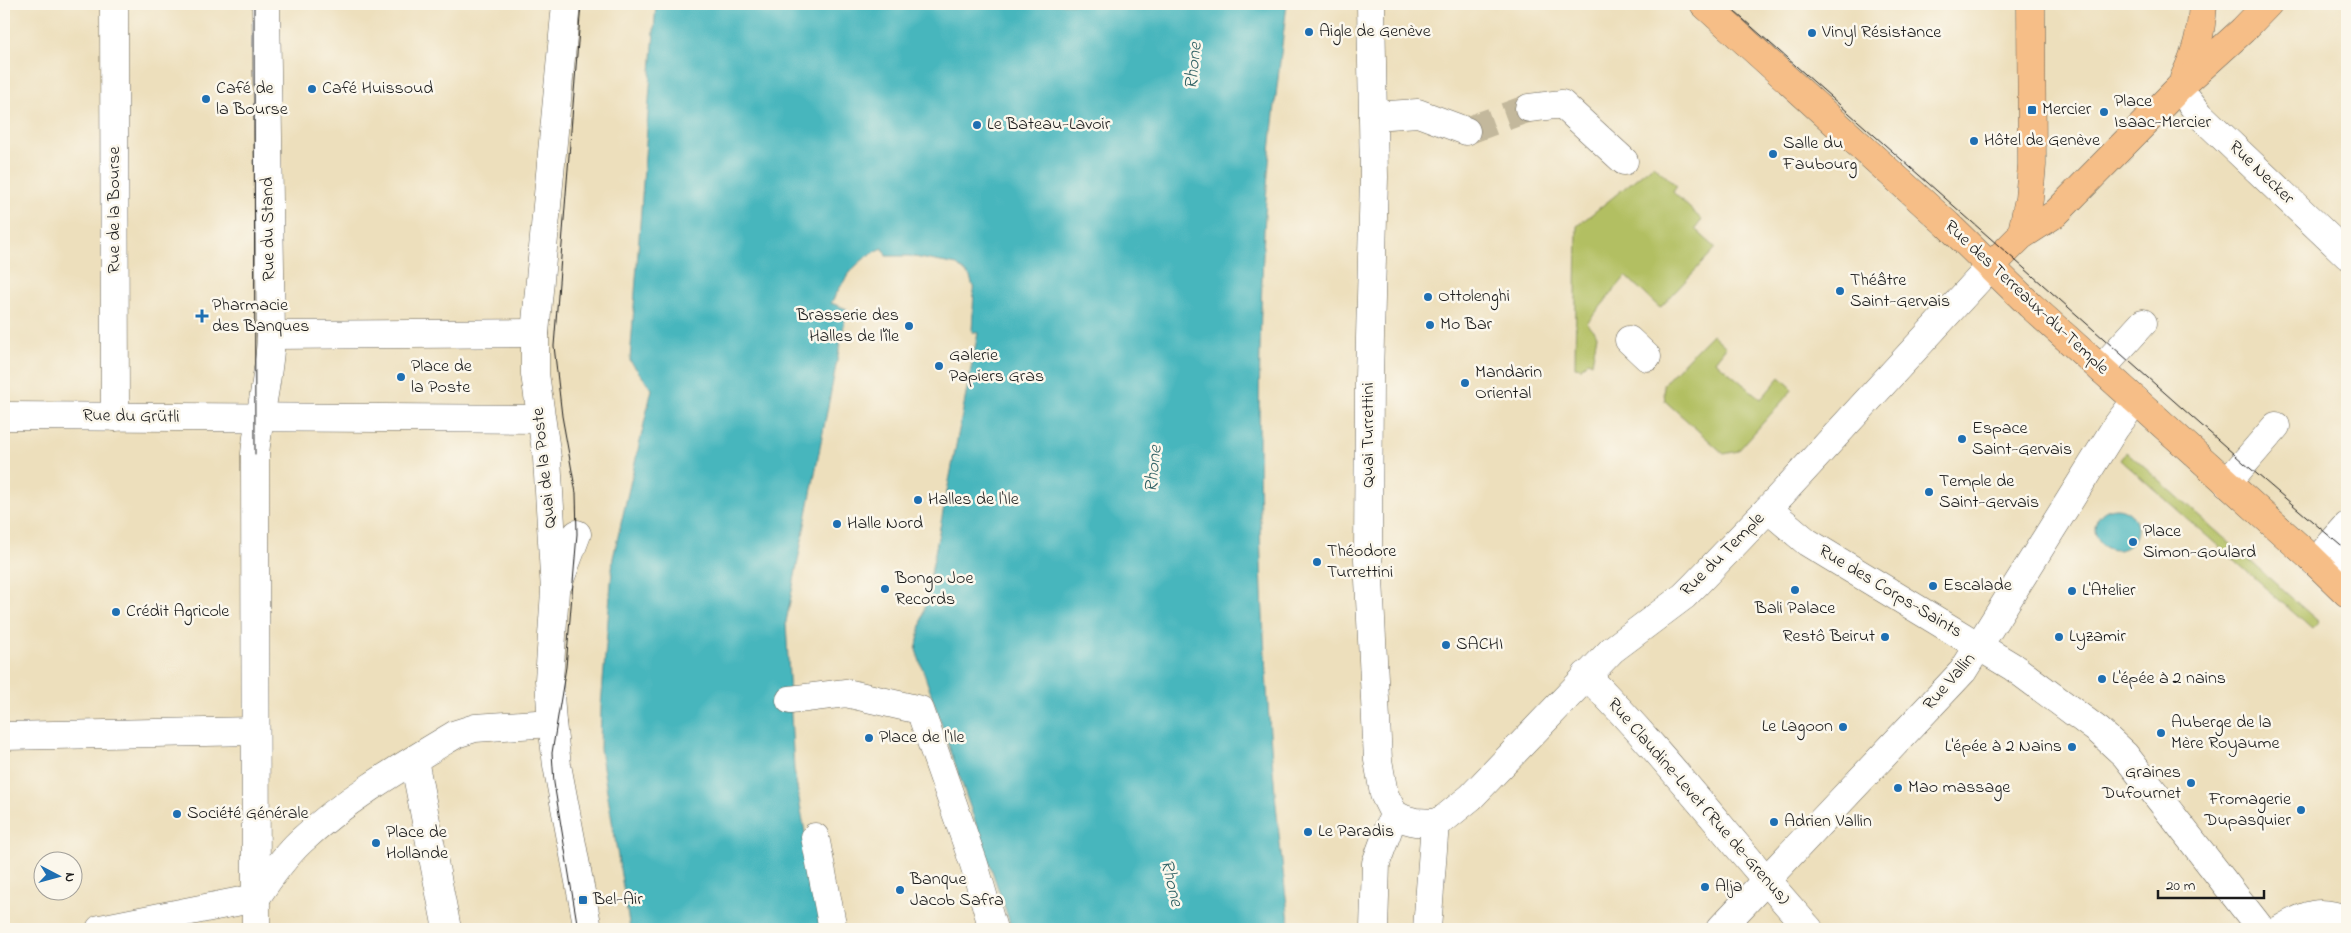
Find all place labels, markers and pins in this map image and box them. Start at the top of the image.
place label: Aigle de Genève [1319,19,1432,46]
place label: Vinyl Résistance [1821,20,1942,46]
marker: Aigle de Genève [1303,26,1315,38]
marker: Vinyl Résistance [1806,27,1818,39]
place label: Café de la Bourse [216,76,289,123]
place label: Café Huissoud [322,76,433,102]
marker: Café Huissoud [306,83,318,95]
place label: Place Isaac-Mercier [2114,89,2211,136]
marker: Café de la Bourse [200,93,212,105]
place label: Mercier [2042,97,2092,123]
marker: Mercier [2026,104,2038,116]
marker: Place Isaac-Mercier [2098,106,2110,118]
place label: Le Bateau-Lavoir [987,112,1111,138]
marker: Le Bateau-Lavoir [971,119,983,131]
place label: Hôtel de Genève [1984,128,2101,154]
place label: Salle du Faubourg [1782,131,1857,179]
marker: Hôtel de Genève [1968,135,1980,147]
marker: Salle du Faubourg [1767,148,1779,160]
place label: Théâtre Saint-Gervais [1850,268,1950,315]
place label: Ottolenghi [1438,284,1510,311]
marker: Théâtre Saint-Gervais [1834,285,1846,297]
marker: Ottolenghi [1422,291,1434,303]
place label: Pharmacie des Banques [212,293,310,340]
place label: Brasserie des Halles de l'île [795,303,900,350]
marker: Pharmacie des Banques [196,310,208,322]
place label: Mo Bar [1440,312,1493,338]
marker: Mo Bar [1424,319,1436,331]
marker: Brasserie des Halles de l'île [903,320,915,332]
place label: Galerie Papiers Gras [949,343,1044,390]
place label: Place de la Poste [411,354,473,401]
marker: Galerie Papiers Gras [933,360,945,372]
place label: Mandarin Oriental [1475,360,1542,407]
marker: Place de la Poste [395,371,407,383]
marker: Mandarin Oriental [1459,377,1471,389]
place label: Espace Saint-Gervais [1972,416,2072,463]
marker: Espace Saint-Gervais [1956,433,1968,445]
place label: Temple de Saint-Gervais [1939,469,2039,516]
marker: Temple de Saint-Gervais [1923,486,1935,498]
place label: Halles de l'Ile [928,487,1020,513]
marker: Halles de l'Ile [912,494,924,506]
place label: Halle Nord [847,511,923,537]
marker: Halle Nord [831,518,843,530]
place label: Place Simon-Goulard [2143,519,2256,566]
marker: Place Simon-Goulard [2127,536,2139,548]
place label: Théodore Turrettini [1327,539,1397,586]
marker: Théodore Turrettini [1311,556,1323,568]
place label: Bongo Joe Records [894,566,974,613]
place label: Escalade [1943,573,2013,599]
place label: L'Atelier [2082,578,2136,604]
marker: Escalade [1927,580,1939,592]
marker: Bongo Joe Records [879,583,891,595]
marker: Bali Palace [1789,584,1801,596]
marker: L'Atelier [2066,585,2078,597]
place label: Bali Palace [1754,596,1836,622]
place label: Crédit Agricole [126,599,230,626]
marker: Crédit Agricole [110,606,122,618]
place label: Restô Beirut [1783,624,1875,650]
place label: Lyzamir [2069,624,2126,650]
marker: Restô Beirut [1879,631,1891,643]
marker: Lyzamir [2053,631,2065,643]
place label: SACHI [1456,632,1503,658]
marker: SACHI [1440,639,1452,651]
place label: L'épée à 2 nains [2112,666,2226,692]
marker: L'épée à 2 nains [2096,673,2108,685]
place label: Auberge de la Mère Royaume [2171,710,2280,757]
place label: Le Lagoon [1762,714,1833,741]
marker: Le Lagoon [1837,721,1849,733]
place label: Place de l'Ile [879,725,965,751]
marker: Auberge de la Mère Royaume [2155,727,2167,739]
marker: Place de l'Ile [863,732,875,744]
place label: L'épée à 2 Nains [1945,734,2062,760]
marker: L'épée à 2 Nains [2066,741,2078,753]
place label: Graines Dufournet [2101,760,2181,807]
place label: Mao massage [1908,775,2011,802]
marker: Graines Dufournet [2185,777,2197,789]
marker: Mao massage [1892,782,1904,794]
place label: Fromagerie Dupasquier [2203,787,2292,834]
place label: Société Générale [187,801,309,827]
marker: Fromagerie Dupasquier [2295,804,2307,816]
marker: Société Générale [171,808,183,820]
place label: Adrien Vallin [1784,809,1872,835]
marker: Adrien Vallin [1768,816,1780,828]
place label: Le Paradis [1318,819,1394,845]
place label: Place de Hollande [386,820,449,867]
marker: Le Paradis [1302,826,1314,838]
marker: Place de Hollande [370,837,382,849]
place label: Banque Jacob Safra [909,867,1004,914]
place label: Alja [1715,874,1742,900]
marker: Alja [1699,881,1711,893]
marker: Banque Jacob Safra [894,884,906,896]
place label: Bel-Air [592,887,643,913]
marker: Bel-Air [577,894,589,906]

